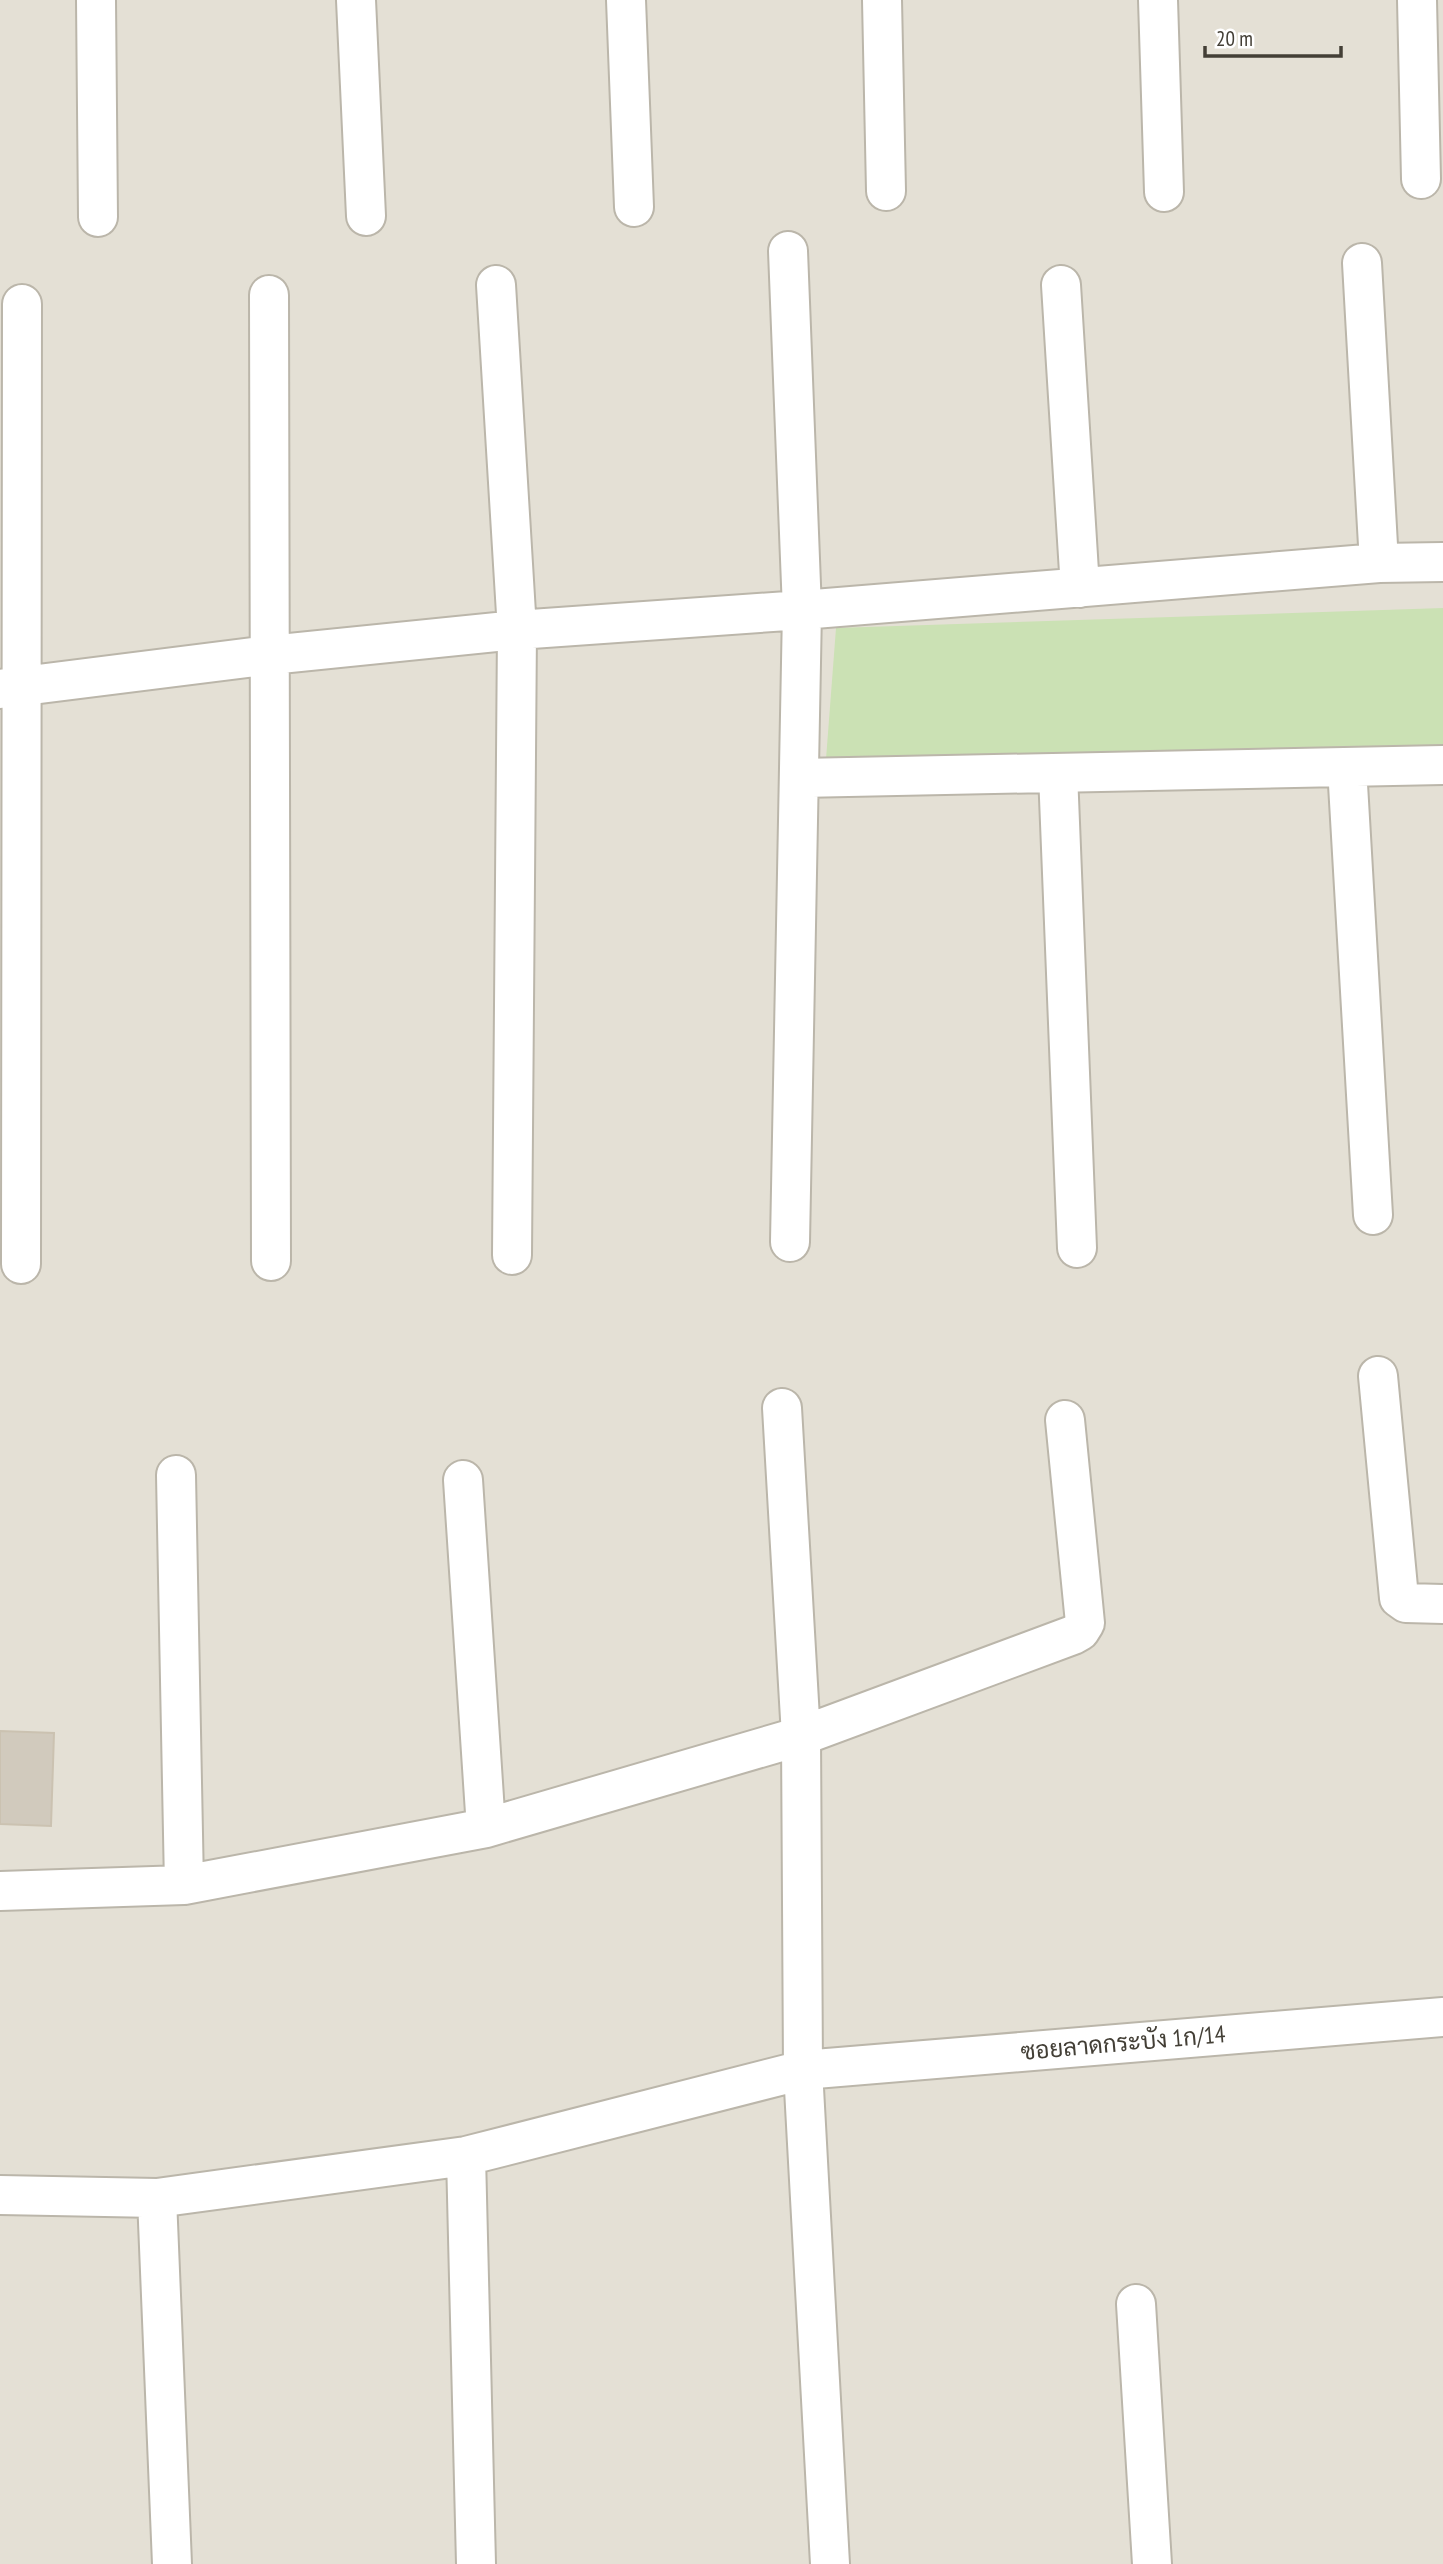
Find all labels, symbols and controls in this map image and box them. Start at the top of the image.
scale bar [1205,14,1342,58]
text: 20 m [1216,25,1253,52]
street label: ซอยลาดกระบัง 1ก/14 [1019,2018,1227,2067]

